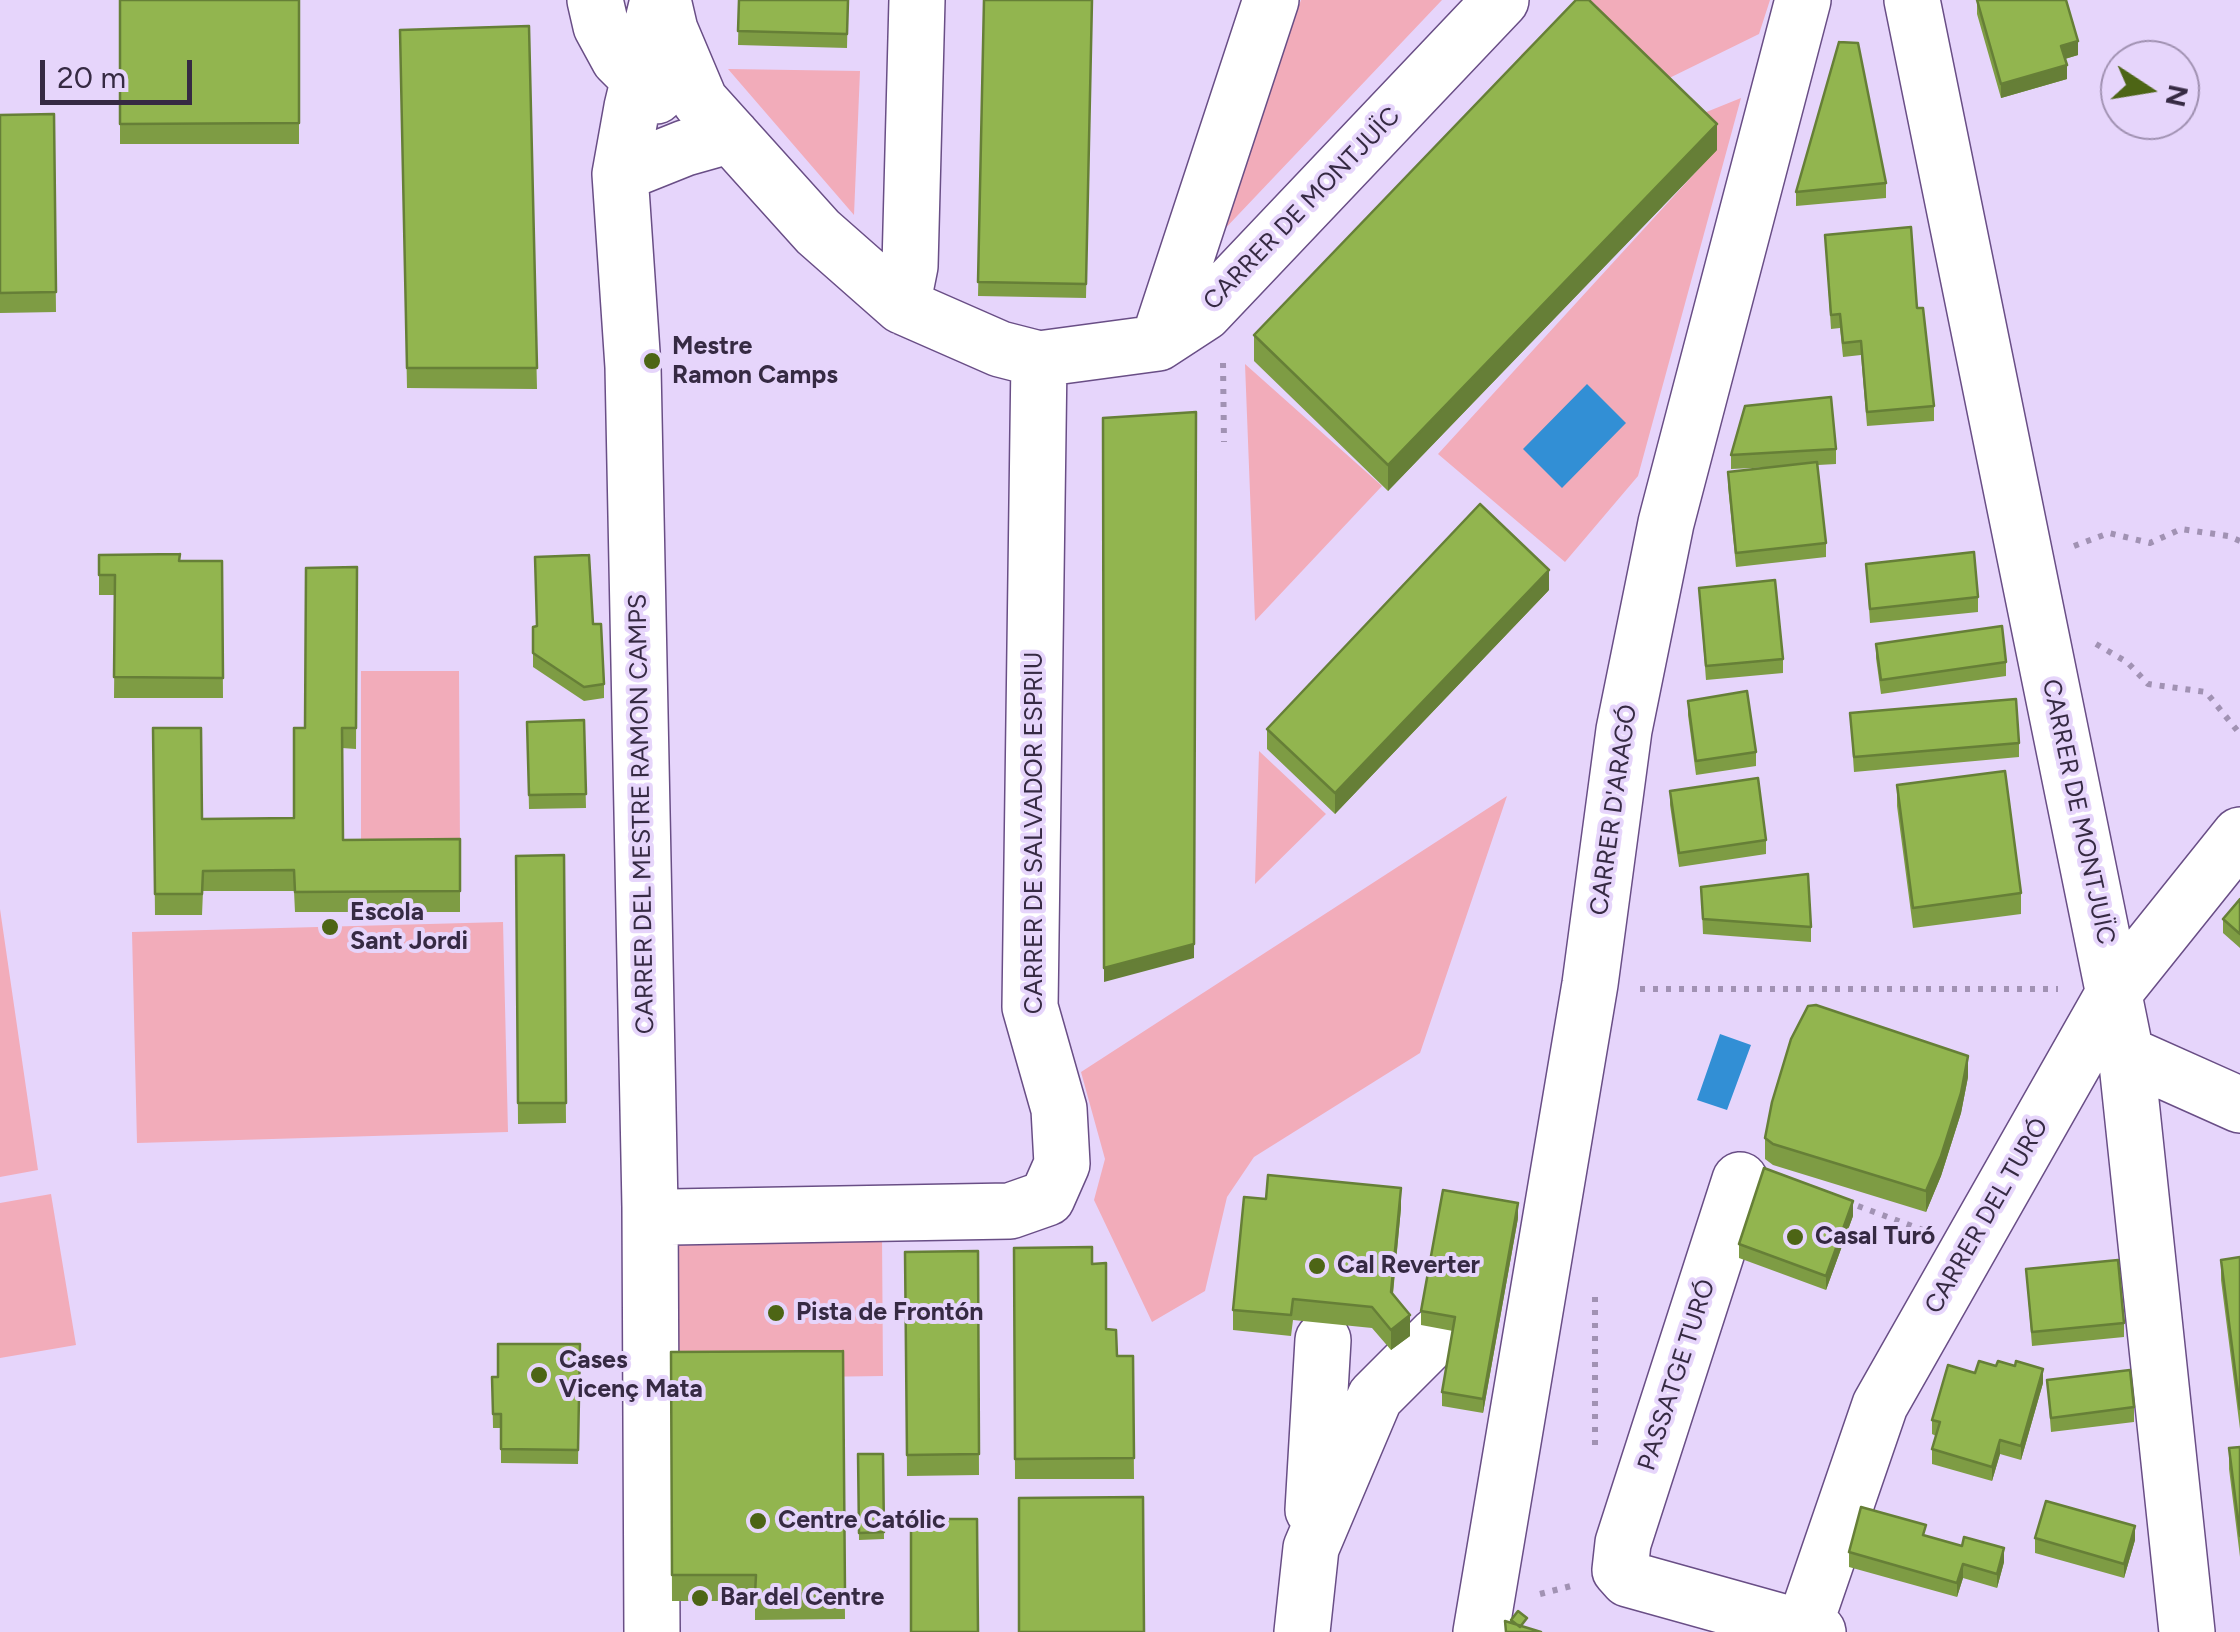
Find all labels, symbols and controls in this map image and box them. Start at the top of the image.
scale bar [45,40,198,102]
north arrow [2100,40,2200,140]
text: 20 m [57,59,126,96]
text: N [2159,82,2196,110]
street label: CARRER DE MONTJUÏC [1197,101,1407,317]
place label: Mestre Ramon Camps [672,332,838,391]
marker: Mestre Ramon Camps [641,350,663,372]
street label: CARRER DEL MESTRE RAMON CAMPS [623,594,661,1034]
street label: CARRER DE SALVADOR ESPRIU [1020,652,1050,1014]
street label: CARRER DE MONTJUÏC [2035,677,2121,947]
street label: CARRER D'ARAGÓ [1584,703,1644,917]
place label: Escola Sant Jordi [350,898,468,957]
marker: Escola Sant Jordi [319,916,341,938]
street label: CARRER DEL TURÓ [1919,1113,2055,1319]
place label: Casal Turó [1815,1222,1935,1252]
marker: Casal Turó [1784,1226,1806,1248]
place label: Cal Reverter [1337,1251,1480,1281]
marker: Cal Reverter [1306,1255,1328,1277]
street label: PASSATGE TURÓ [1632,1276,1722,1474]
place label: Pista de Frontón [796,1298,983,1328]
marker: Pista de Frontón [765,1302,787,1324]
place label: Cases Vicenç Mata [559,1346,703,1405]
marker: Cases Vicenç Mata [528,1364,550,1386]
place label: Centre Católic [778,1506,946,1536]
marker: Centre Católic [747,1510,769,1532]
place label: Bar del Centre [720,1583,884,1613]
marker: Bar del Centre [689,1587,711,1609]

